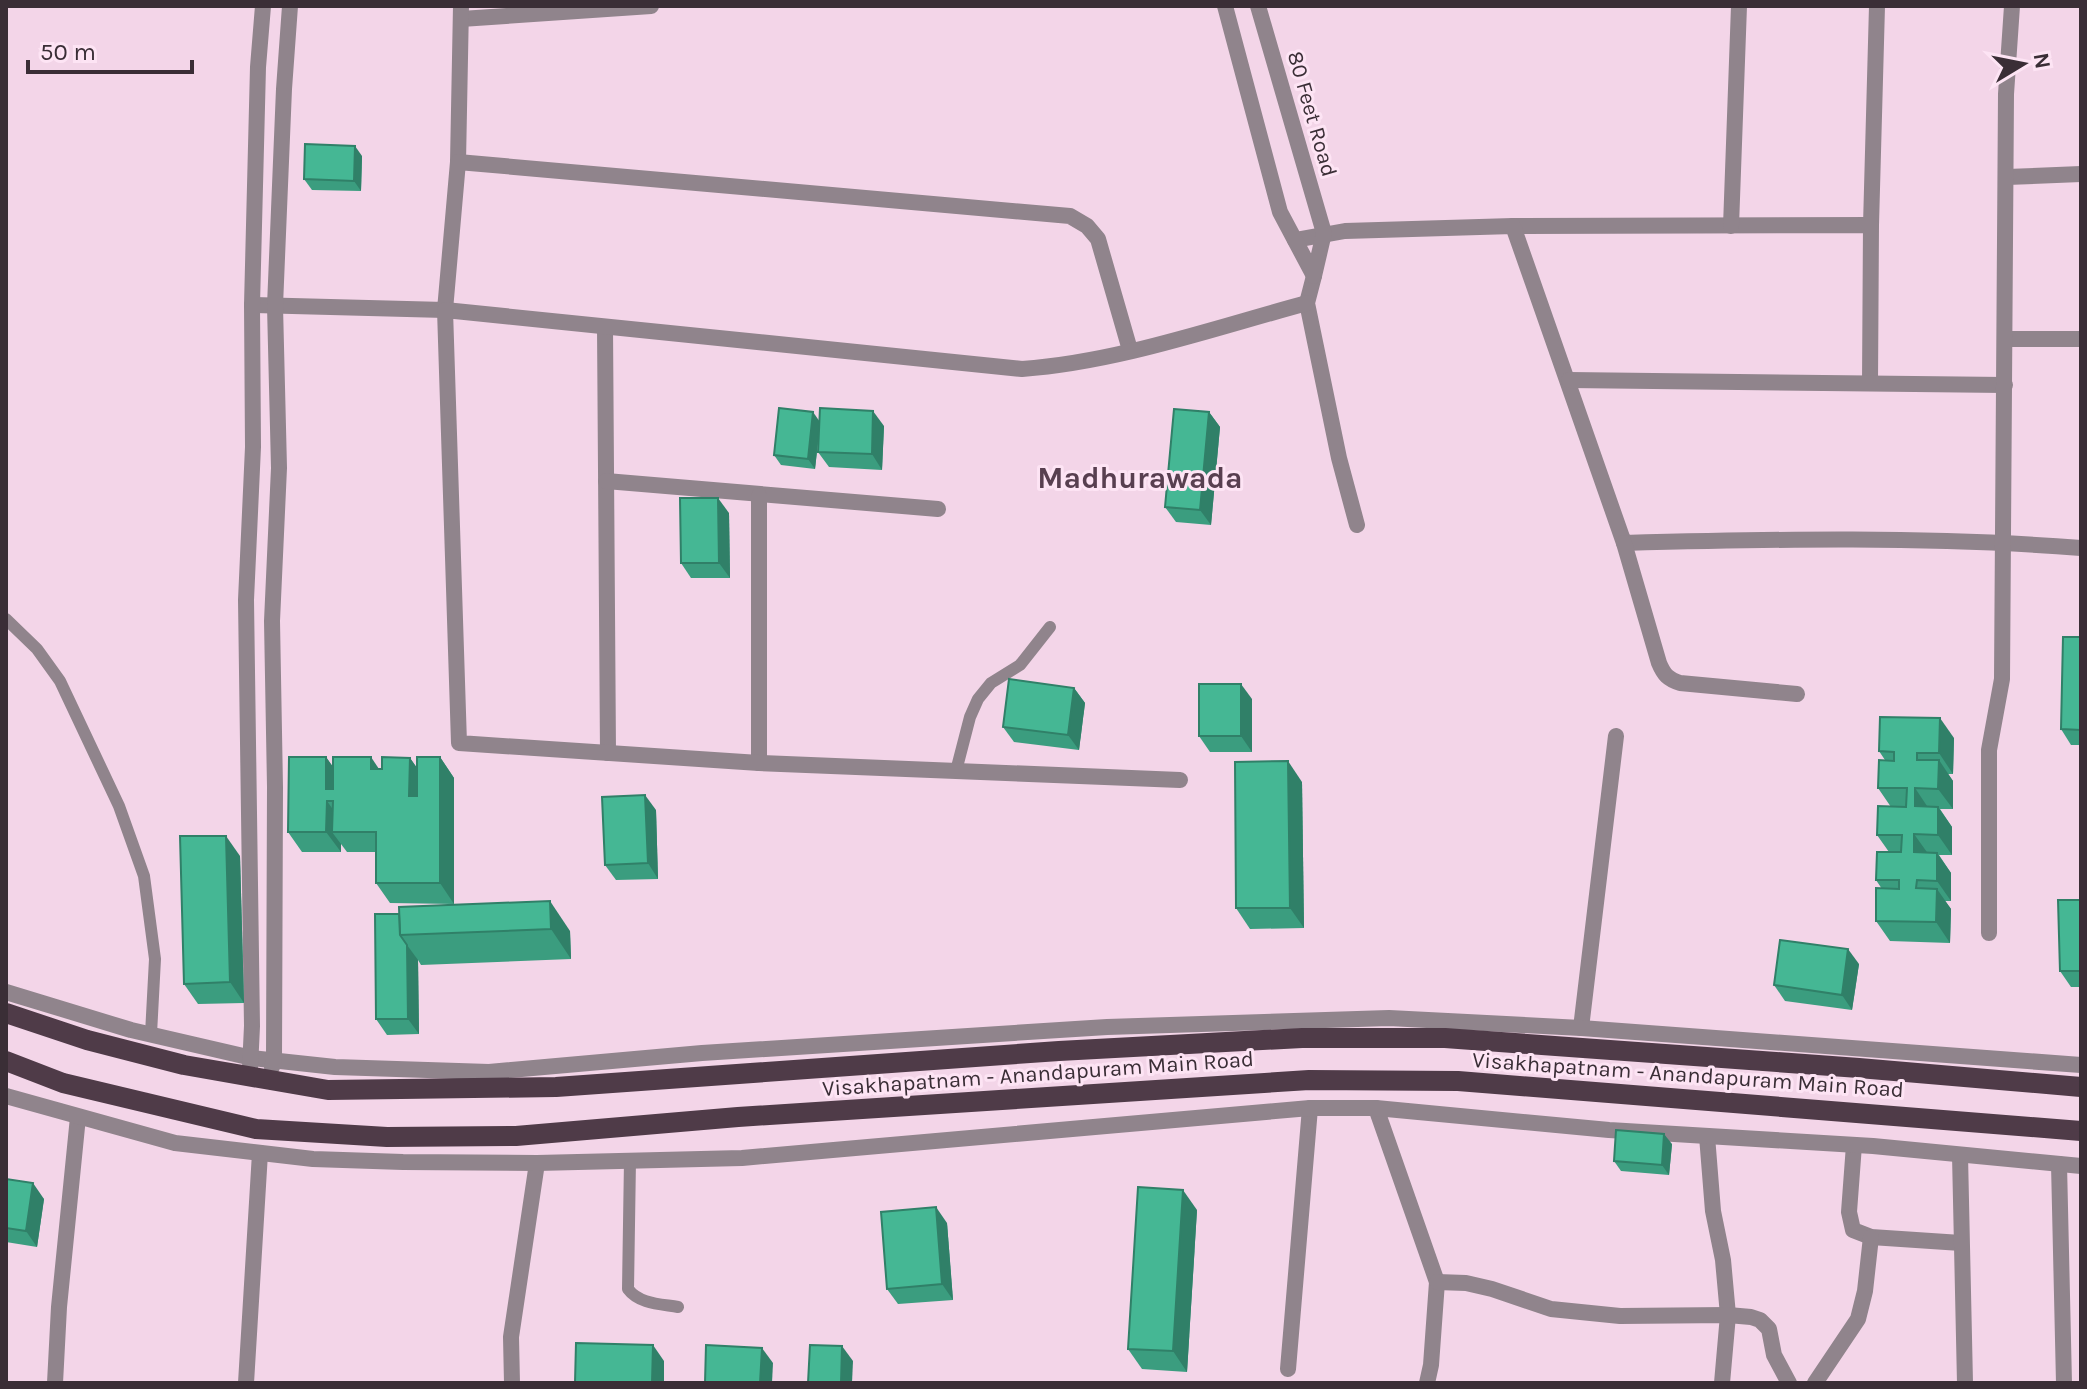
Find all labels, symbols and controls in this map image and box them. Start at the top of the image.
scale bar [28,24,192,74]
north arrow [1983,24,2063,104]
text: 50 m [40,38,96,66]
street label: 80 Feet Road [1282,48,1342,180]
text: N [2028,51,2056,71]
district label: Madhurawada [1037,460,1243,496]
street label: Visakhapatnam - Anandapuram Main Road [821,1046,1255,1102]
street label: Visakhapatnam - Anandapuram Main Road [1471,1047,1905,1103]

